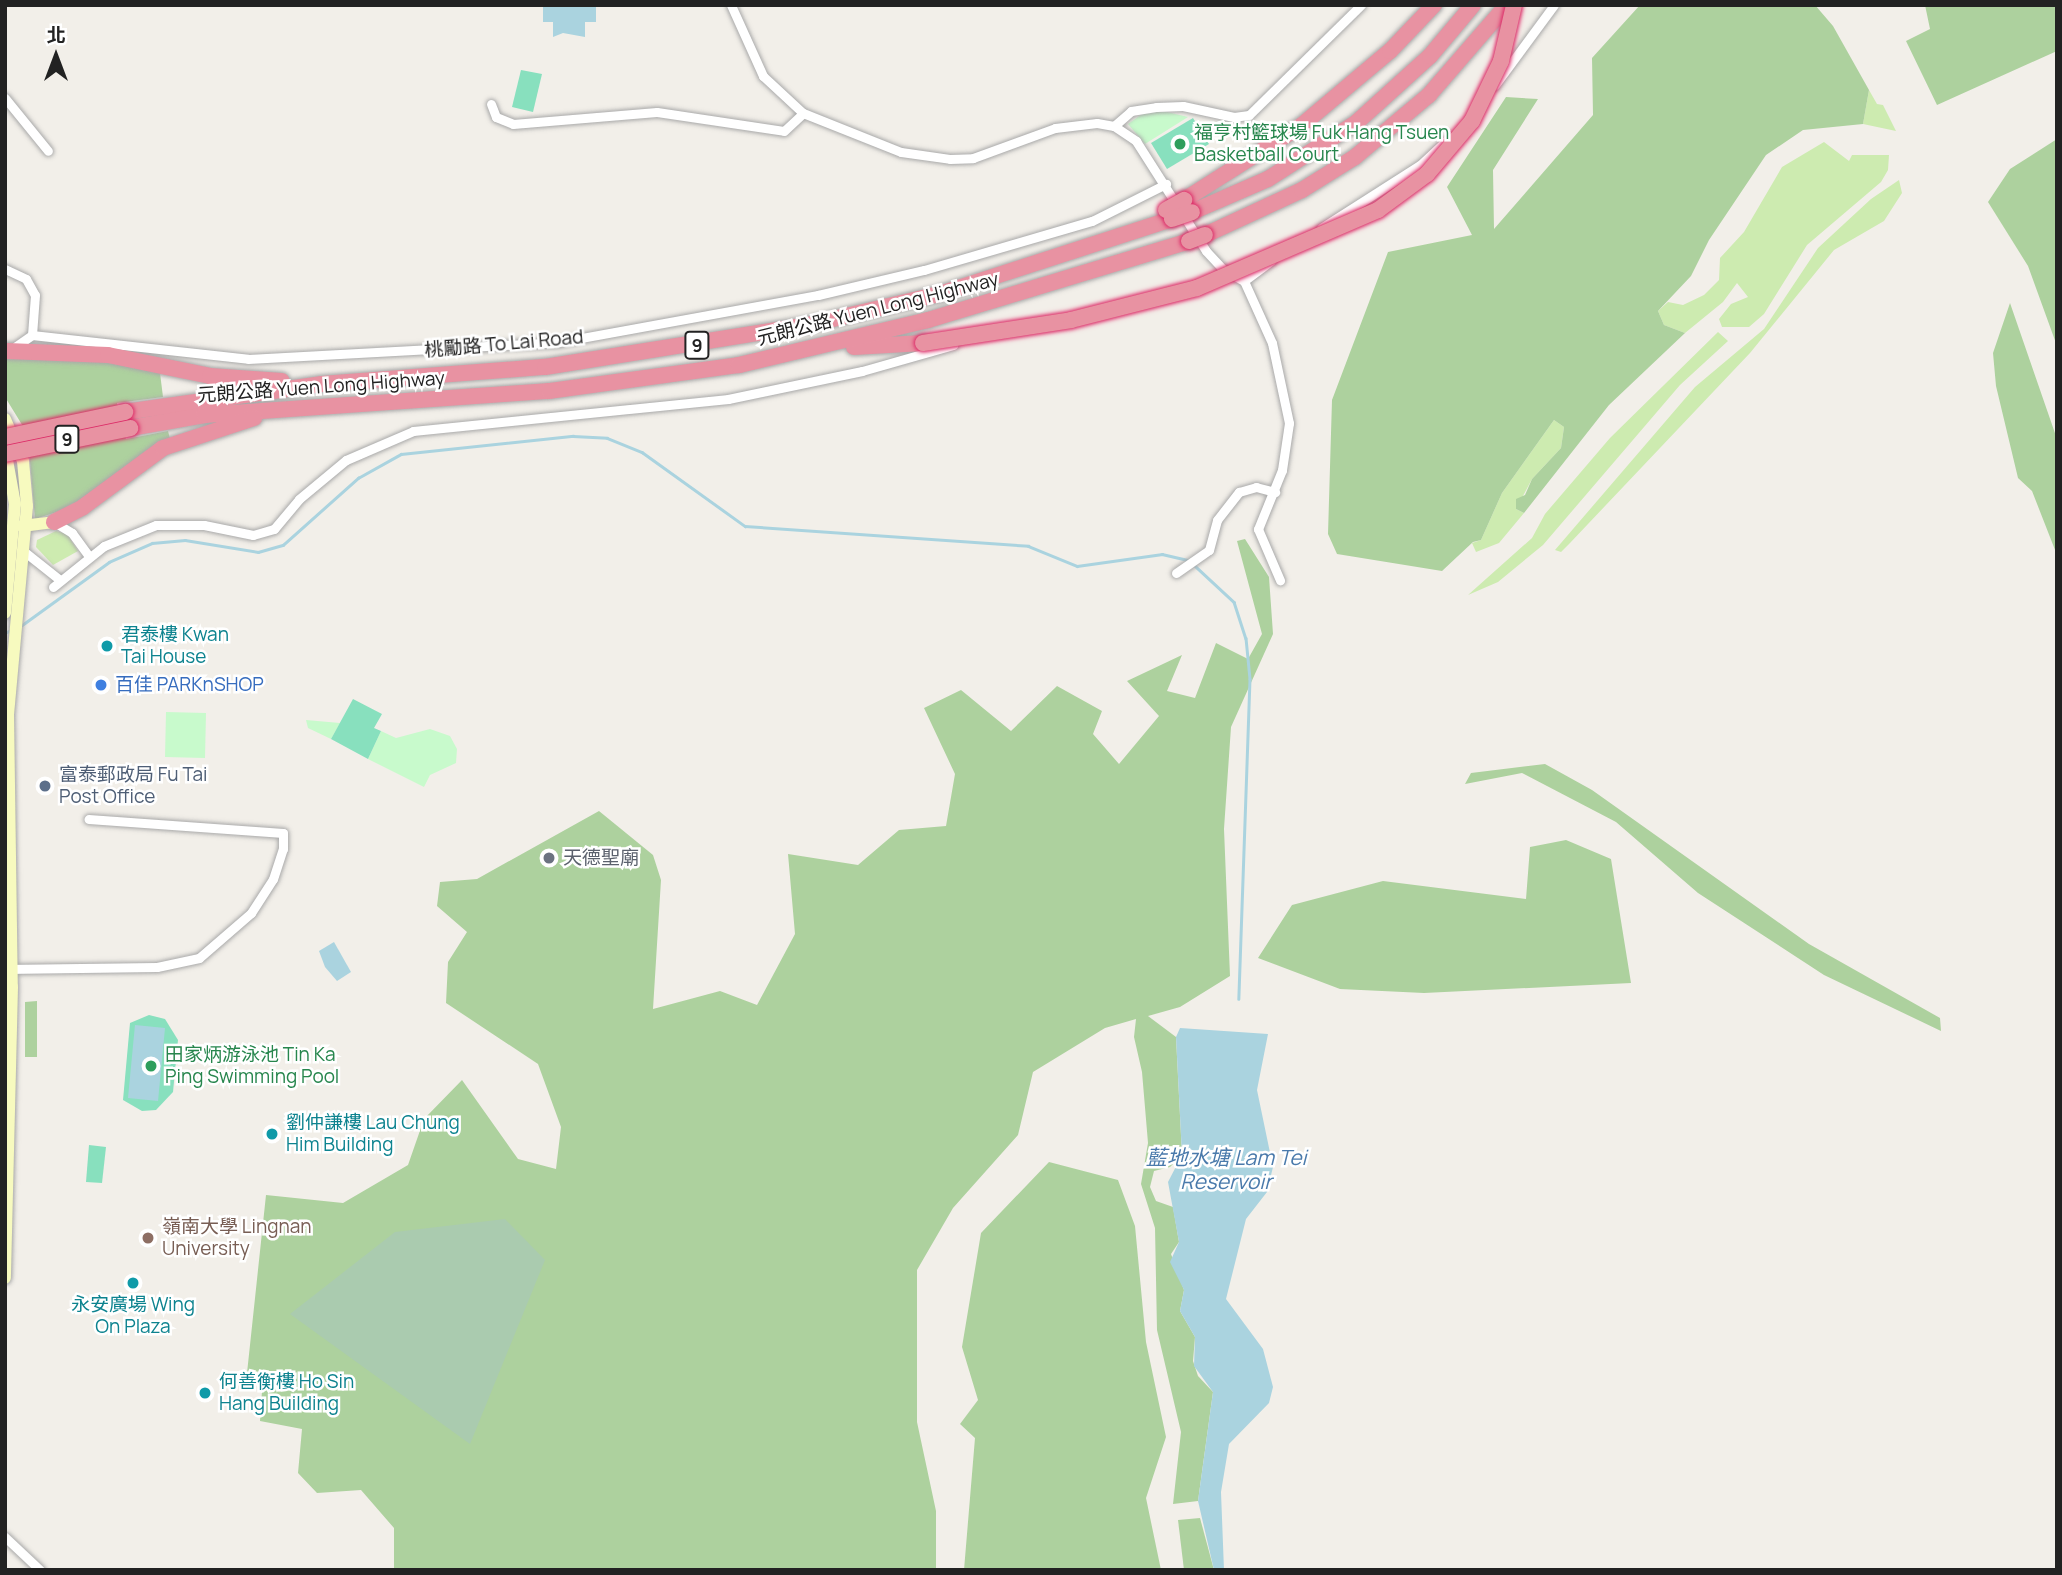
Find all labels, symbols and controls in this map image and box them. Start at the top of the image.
north arrow [21,21,91,91]
text: 北 [46,22,66,48]
place label: 福亨村籃球場 Fuk Hang Tsuen Basketball Court [1194,122,1449,166]
marker: 福亨村籃球場 Fuk Hang Tsuen Basketball Court [1172,136,1188,152]
street label: 元朗公路 Yuen Long Highway [755,268,1001,350]
street label: 桃勵路 To Lai Road [424,326,584,362]
road number: 9 [683,330,711,360]
street label: 元朗公路 Yuen Long Highway [196,367,446,407]
road number: 9 [53,424,81,454]
place label: 君泰樓 Kwan Tai House [121,624,229,668]
marker: 君泰樓 Kwan Tai House [99,638,115,654]
place label: 百佳 PARKnSHOP [115,674,264,696]
marker: 百佳 PARKnSHOP [93,677,109,693]
place label: 富泰郵政局 Fu Tai Post Office [59,764,207,808]
marker: 富泰郵政局 Fu Tai Post Office [37,778,53,794]
place label: 天德聖廟 [563,847,639,869]
marker: 天德聖廟 [541,850,557,866]
place label: 田家炳游泳池 Tin Ka Ping Swimming Pool [165,1044,339,1088]
marker: 田家炳游泳池 Tin Ka Ping Swimming Pool [143,1058,159,1074]
place label: 劉仲謙樓 Lau Chung Him Building [286,1112,460,1156]
marker: 劉仲謙樓 Lau Chung Him Building [264,1126,280,1142]
water label: 藍地水塘 Lam Tei Reservoir [1146,1144,1306,1194]
place label: 嶺南大學 Lingnan University [162,1216,312,1260]
marker: 嶺南大學 Lingnan University [140,1230,156,1246]
marker: 永安廣場 Wing On Plaza [125,1275,141,1291]
place label: 永安廣場 Wing On Plaza [71,1294,195,1338]
place label: 何善衡樓 Ho Sin Hang Building [219,1371,354,1415]
marker: 何善衡樓 Ho Sin Hang Building [197,1385,213,1401]

